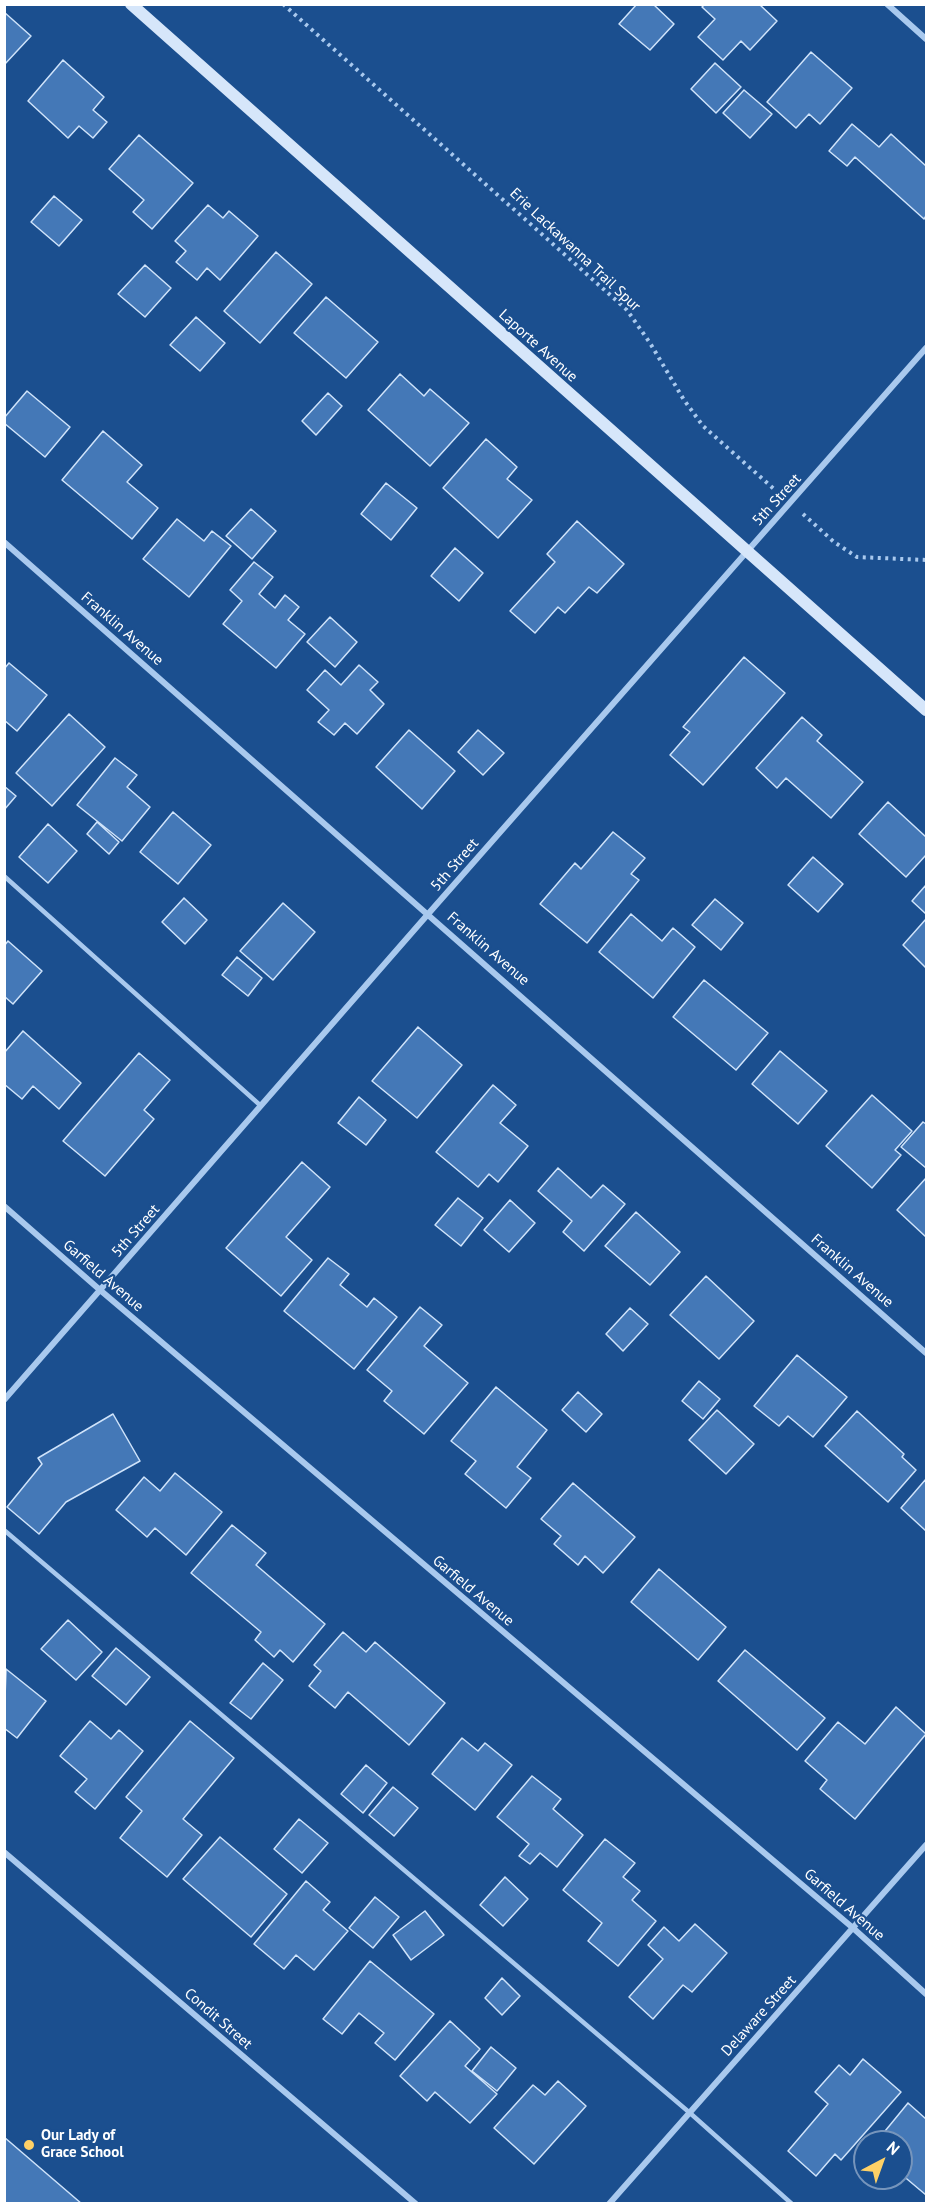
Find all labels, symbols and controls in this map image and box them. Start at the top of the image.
street label: Erie Lackawanna Trail Spur [506,185,644,315]
street label: Laporte Avenue [495,306,581,386]
street label: 5th Street [749,470,805,530]
street label: Franklin Avenue [77,588,167,670]
street label: 5th Street [427,835,483,895]
street label: Franklin Avenue [443,908,533,990]
street label: 5th Street [108,1201,164,1261]
street label: Franklin Avenue [807,1230,897,1312]
street label: Garfield Avenue [59,1236,147,1316]
street label: Garfield Avenue [429,1552,517,1630]
street label: Garfield Avenue [800,1865,888,1945]
street label: Delaware Street [718,1972,800,2060]
street label: Condit Street [180,1985,256,2053]
place label: Our Lady of Grace School [41,2127,124,2162]
north arrow [853,2130,913,2190]
text: N [883,2137,904,2159]
marker: Our Lady of Grace School [22,2138,36,2152]

